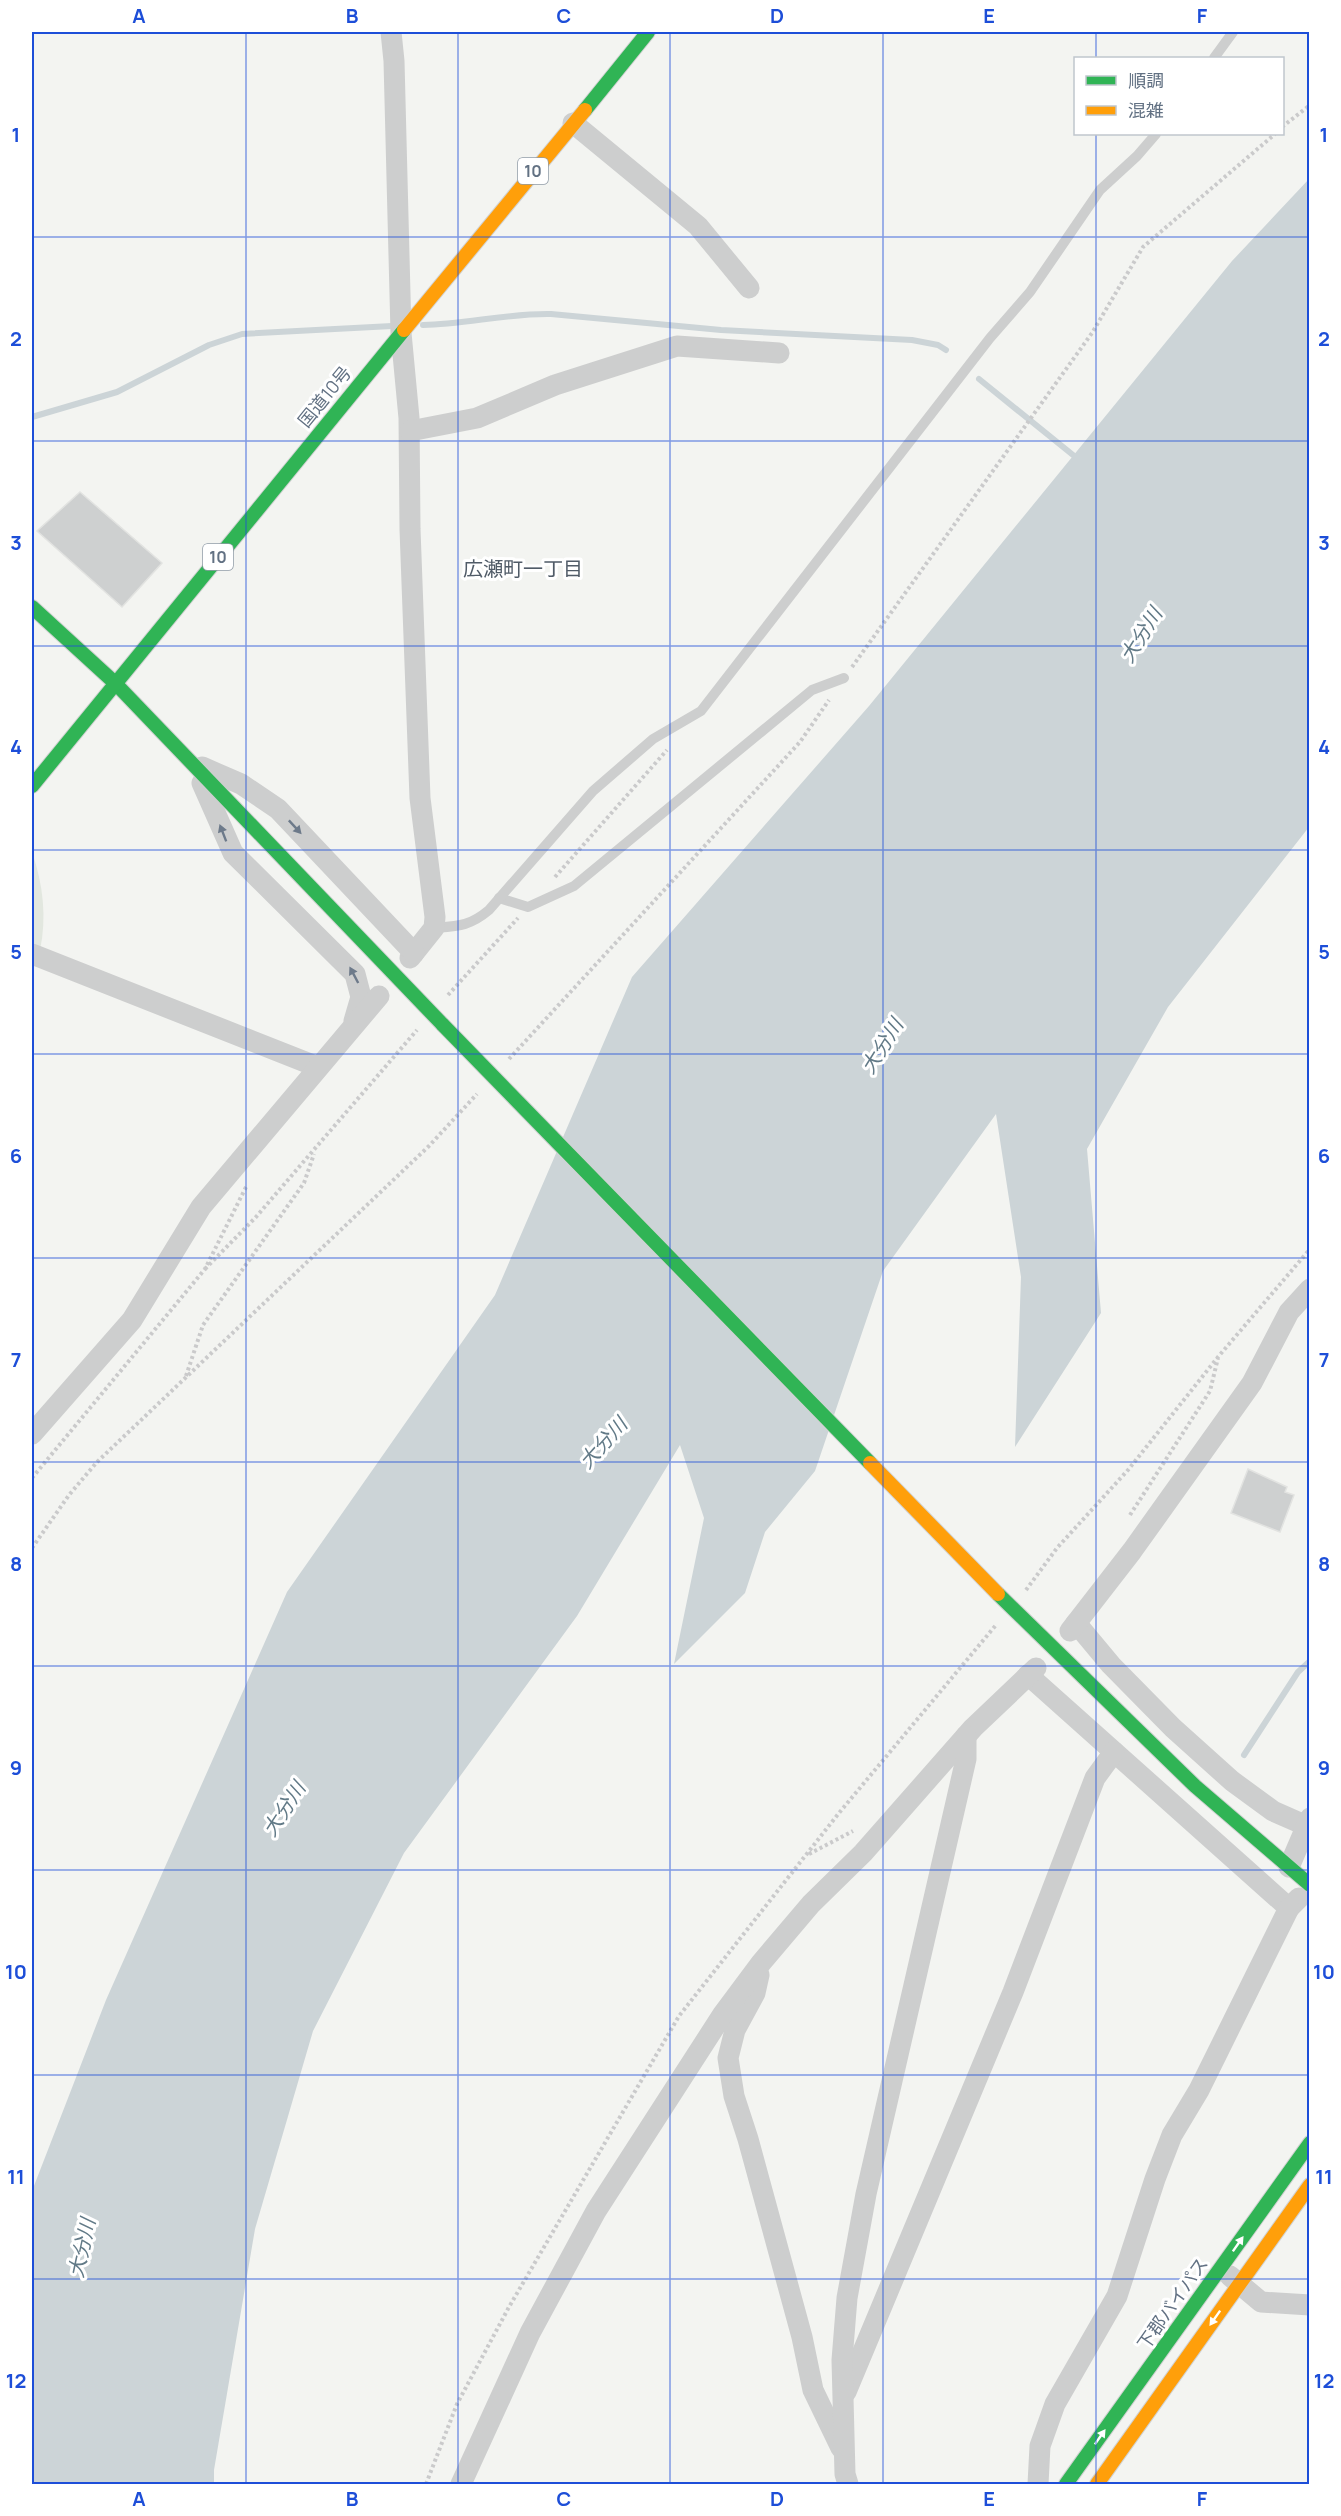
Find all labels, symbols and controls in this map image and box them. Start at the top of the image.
text: A [132,2,146,29]
text: B [346,2,359,29]
text: C [557,2,571,29]
text: D [770,2,784,29]
text: E [983,2,995,29]
text: F [1197,2,1208,29]
legend [1074,57,1284,135]
text: 順調 [1128,68,1164,92]
text: 混雑 [1128,98,1164,122]
text: 1 [12,121,20,148]
text: 1 [1320,121,1328,148]
road number: 10 [518,158,548,184]
text: 2 [10,325,22,352]
text: 2 [1318,325,1330,352]
street label: 国道10号 [292,361,356,432]
text: 3 [10,529,22,556]
text: 3 [1318,529,1330,556]
road number: 10 [203,544,233,570]
district label: 広瀬町一丁目 [463,555,583,582]
water label: 大分川 [1113,600,1169,667]
text: 4 [10,733,22,760]
text: 4 [1318,733,1330,760]
one-way arrow [287,819,301,833]
one-way arrow [218,824,228,842]
text: 5 [10,938,22,965]
text: 5 [1318,938,1330,965]
one-way arrow [349,966,359,983]
water label: 大分川 [854,1011,910,1078]
text: 6 [10,1142,22,1169]
text: 6 [1318,1142,1330,1169]
text: 7 [11,1346,21,1373]
text: 7 [1319,1346,1329,1373]
water label: 大分川 [573,1410,634,1474]
text: 8 [10,1550,22,1577]
text: 8 [1318,1550,1330,1577]
text: 9 [10,1754,22,1781]
text: 9 [1318,1754,1330,1781]
water label: 大分川 [256,1775,312,1841]
text: 10 [5,1958,27,1985]
text: 10 [1313,1958,1335,1985]
text: 11 [7,2163,25,2190]
text: 11 [1315,2163,1333,2190]
water label: 大分川 [62,2214,101,2280]
one-way arrow [1232,2236,1244,2252]
street label: 下郡バイパス [1131,2252,1213,2354]
one-way arrow [1209,2310,1221,2326]
text: 12 [6,2367,26,2394]
text: 12 [1314,2367,1334,2394]
one-way arrow [1094,2429,1106,2445]
text: A [132,2485,146,2512]
text: B [346,2485,359,2512]
text: C [557,2485,571,2512]
text: D [770,2485,784,2512]
text: E [983,2485,995,2512]
text: F [1197,2485,1208,2512]

